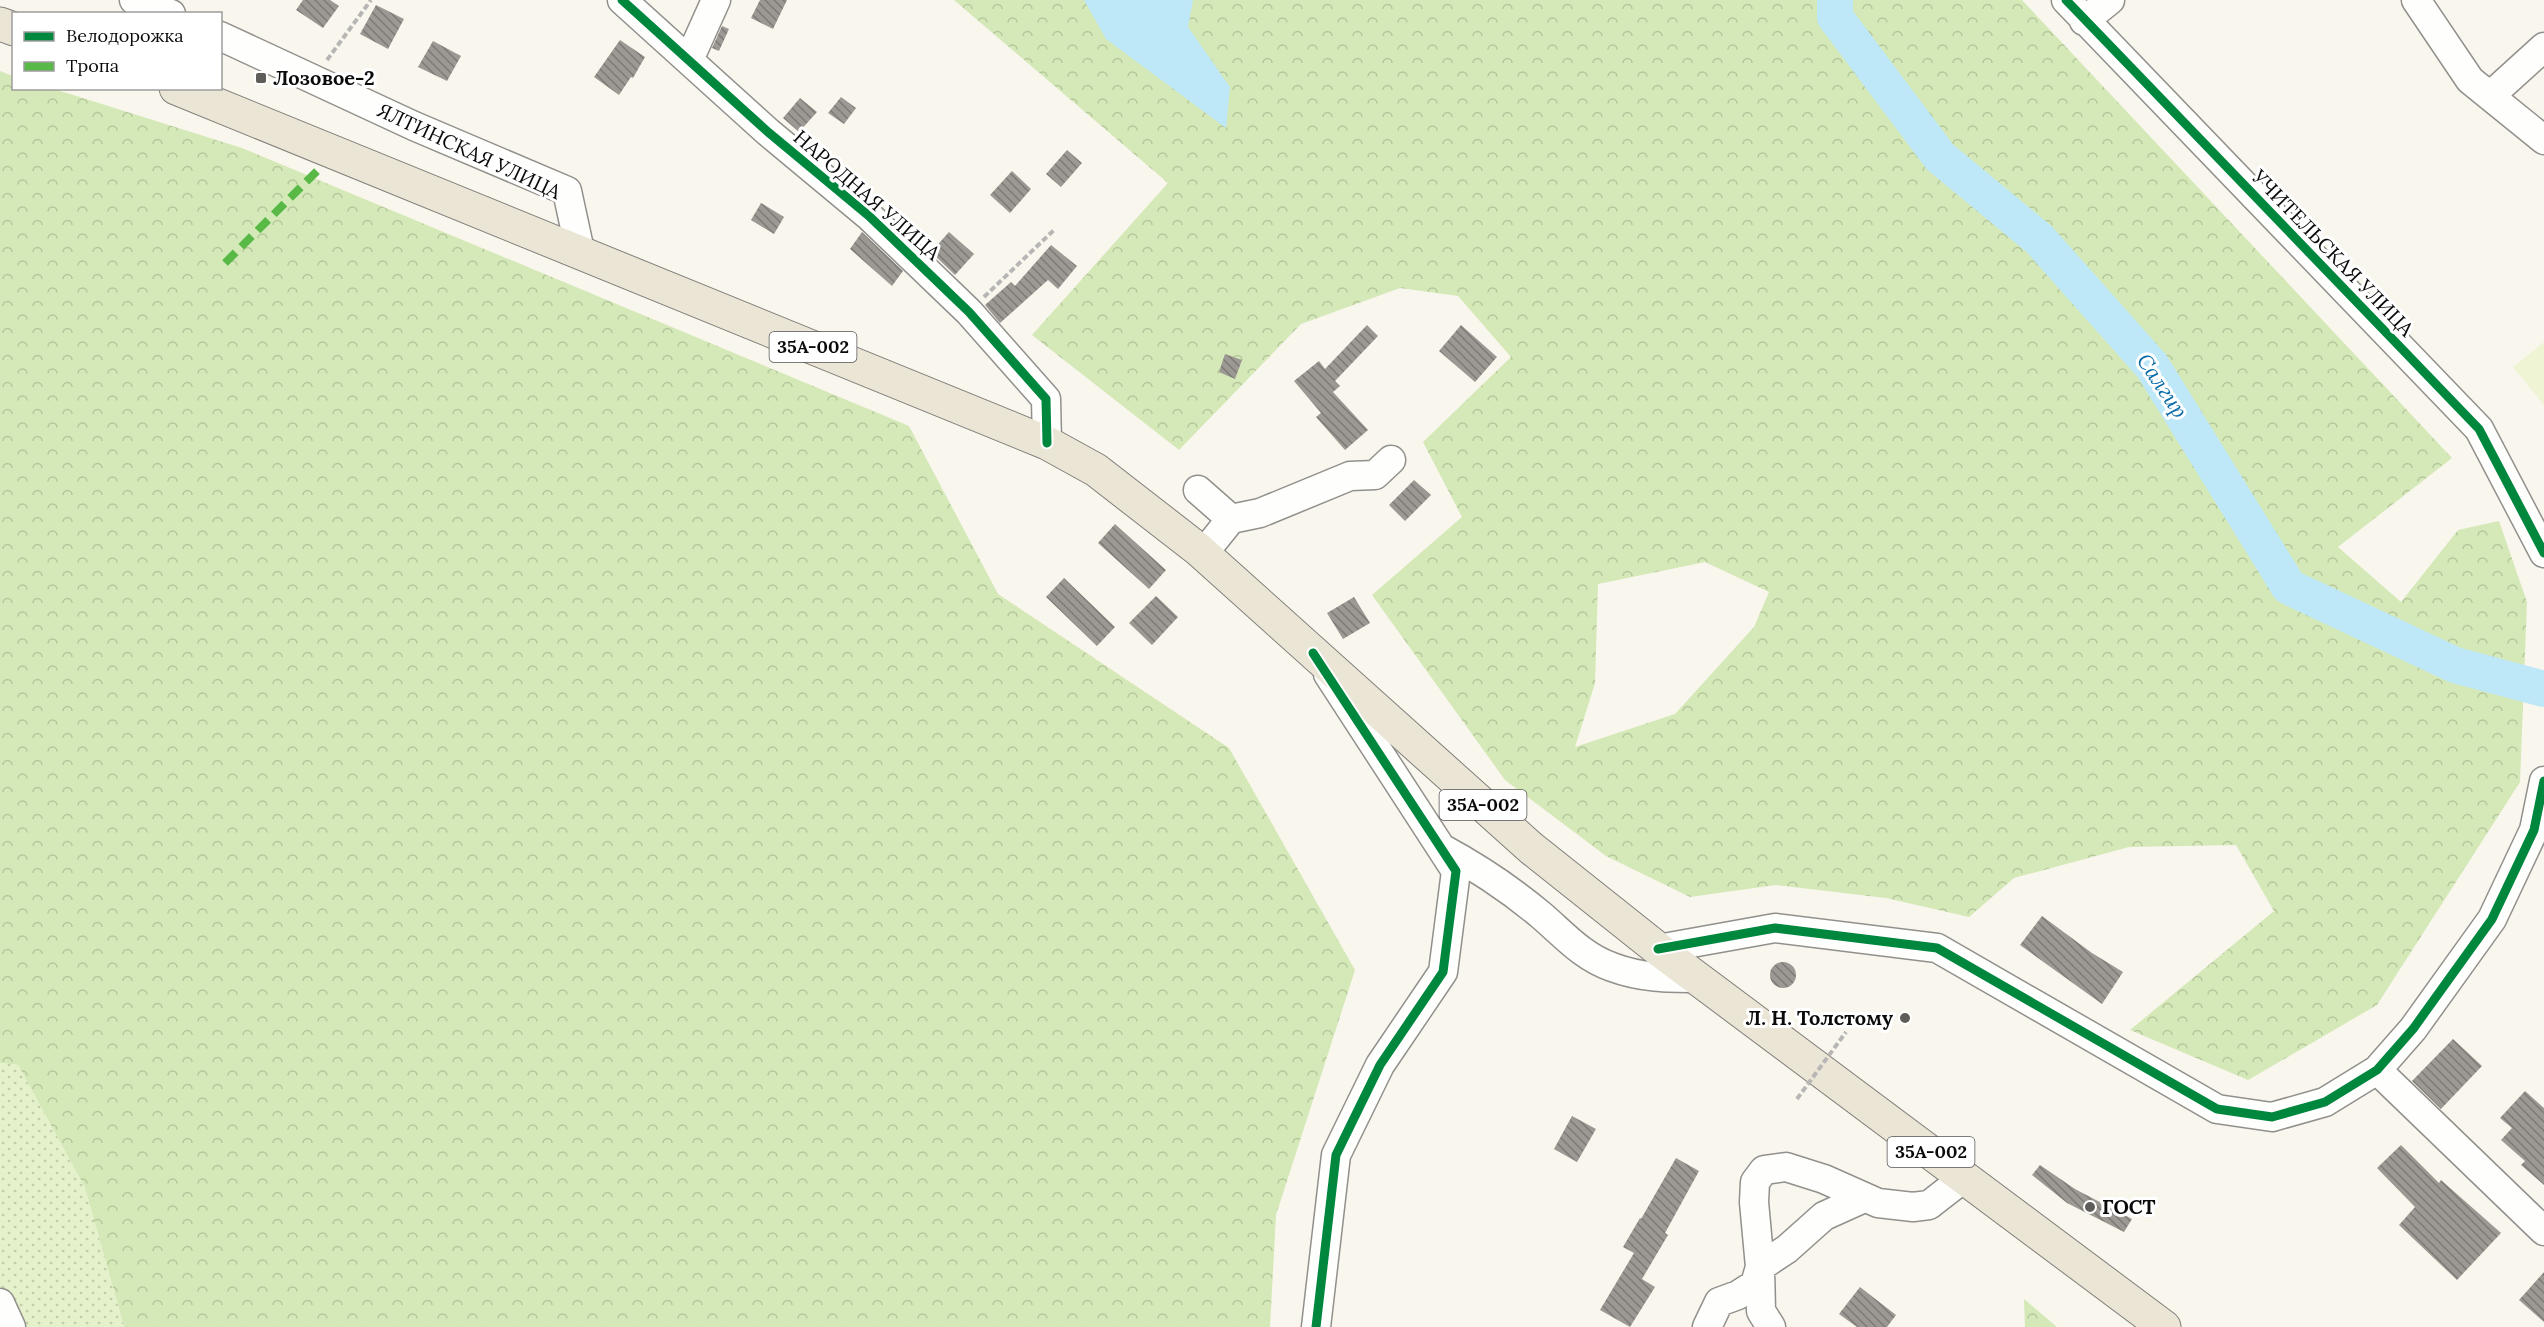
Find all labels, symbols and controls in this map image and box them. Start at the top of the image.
legend [12,12,222,90]
text: Велодорожка [66,24,184,47]
text: Тропа [66,54,119,77]
place label: Лозовое-2 [273,65,375,90]
marker: Лозовое-2 [254,71,268,85]
street label: ЯЛТИНСКАЯ УЛИЦА [373,97,566,204]
street label: НАРОДНАЯ УЛИЦА [789,124,946,265]
street label: УЧИТЕЛЬСКАЯ УЛИЦА [2247,163,2420,342]
road number: 35А-002 [770,332,856,362]
water label: Салгир [2131,348,2194,423]
road number: 35А-002 [1440,790,1526,820]
place label: Л. Н. Толстому [1745,1005,1893,1030]
marker: Л. Н. Толстому [1898,1011,1912,1025]
road number: 35А-002 [1888,1137,1974,1167]
place label: ГОСТ [2102,1194,2156,1219]
marker: ГОСТ [2083,1200,2097,1214]

